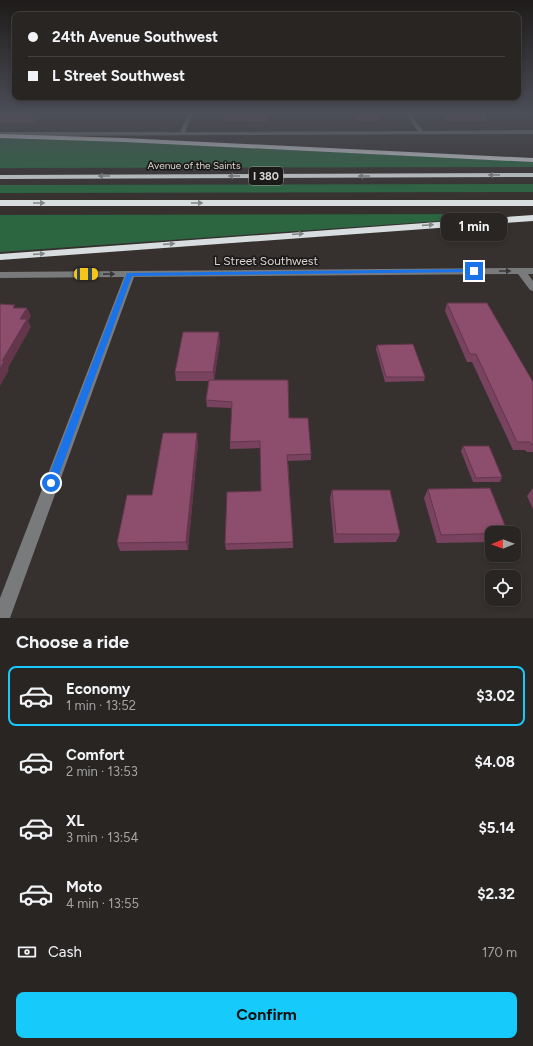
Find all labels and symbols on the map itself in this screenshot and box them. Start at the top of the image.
street label: Avenue of the Saints [147,159,241,172]
road number: I 380 [249,167,283,185]
one-way arrow [488,172,500,179]
one-way arrow [97,173,110,179]
one-way arrow [227,173,240,179]
one-way arrow [357,173,370,179]
one-way arrow [33,200,46,206]
one-way arrow [191,200,204,206]
callout: 1 min [441,213,507,241]
one-way arrow [422,221,434,228]
one-way arrow [292,231,304,238]
one-way arrow [162,240,175,247]
one-way arrow [33,250,45,257]
street label: L Street Southwest [214,254,318,268]
route end [465,262,483,280]
car [74,268,98,280]
one-way arrow [499,268,512,274]
one-way arrow [103,271,116,277]
route start [42,474,60,492]
north arrow [485,526,521,562]

